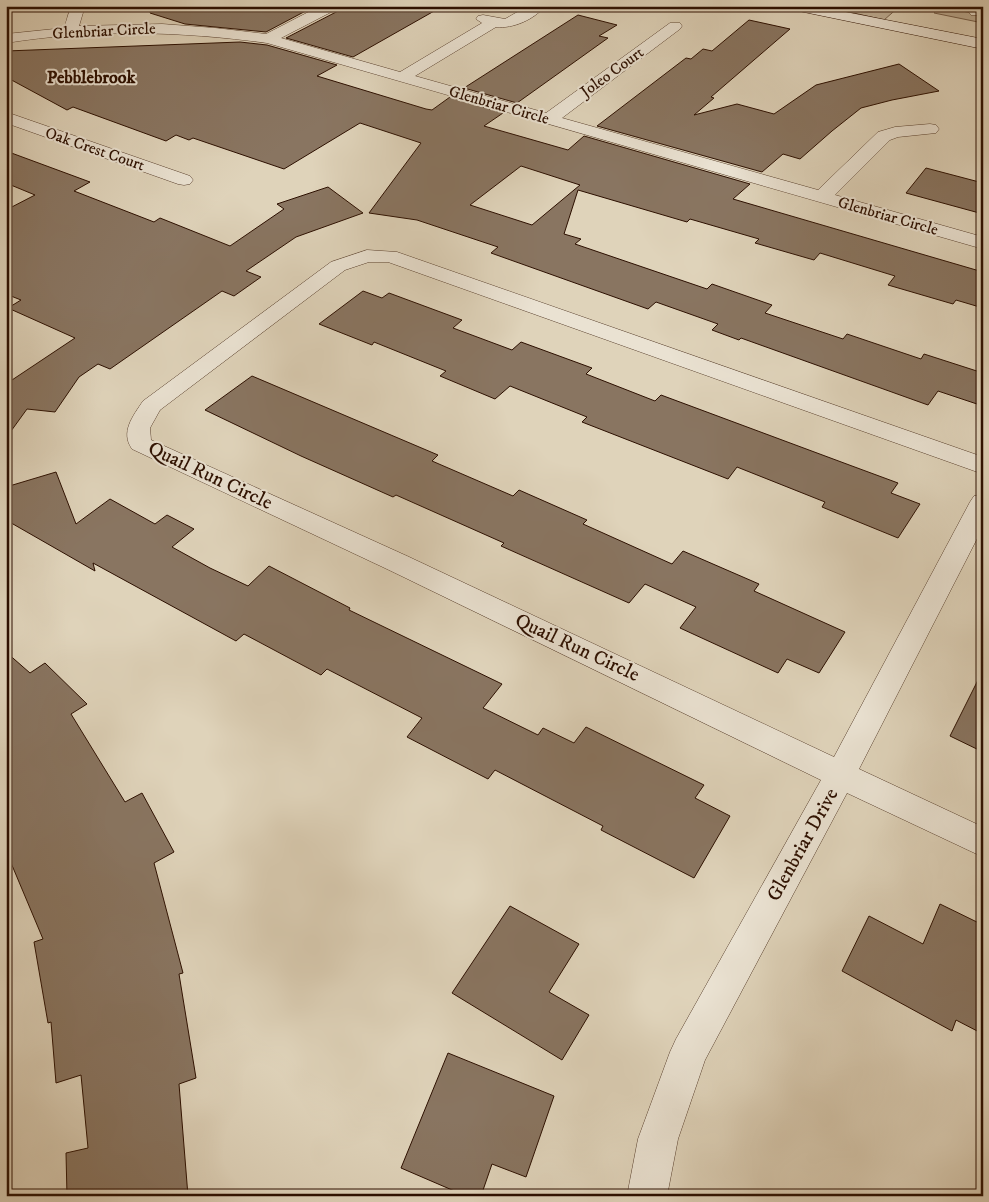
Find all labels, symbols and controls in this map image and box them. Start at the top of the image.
street label: Glenbriar Circle [52,18,157,44]
street label: Joleo Court [575,42,648,103]
district label: Pebblebrook [47,67,136,89]
street label: Glenbriar Circle [447,81,552,129]
street label: Oak Crest Court [43,123,147,175]
street label: Glenbriar Circle [836,192,941,240]
street label: Quail Run Circle [144,436,276,516]
street label: Quail Run Circle [511,608,643,688]
street label: Glenbriar Drive [762,784,844,906]

